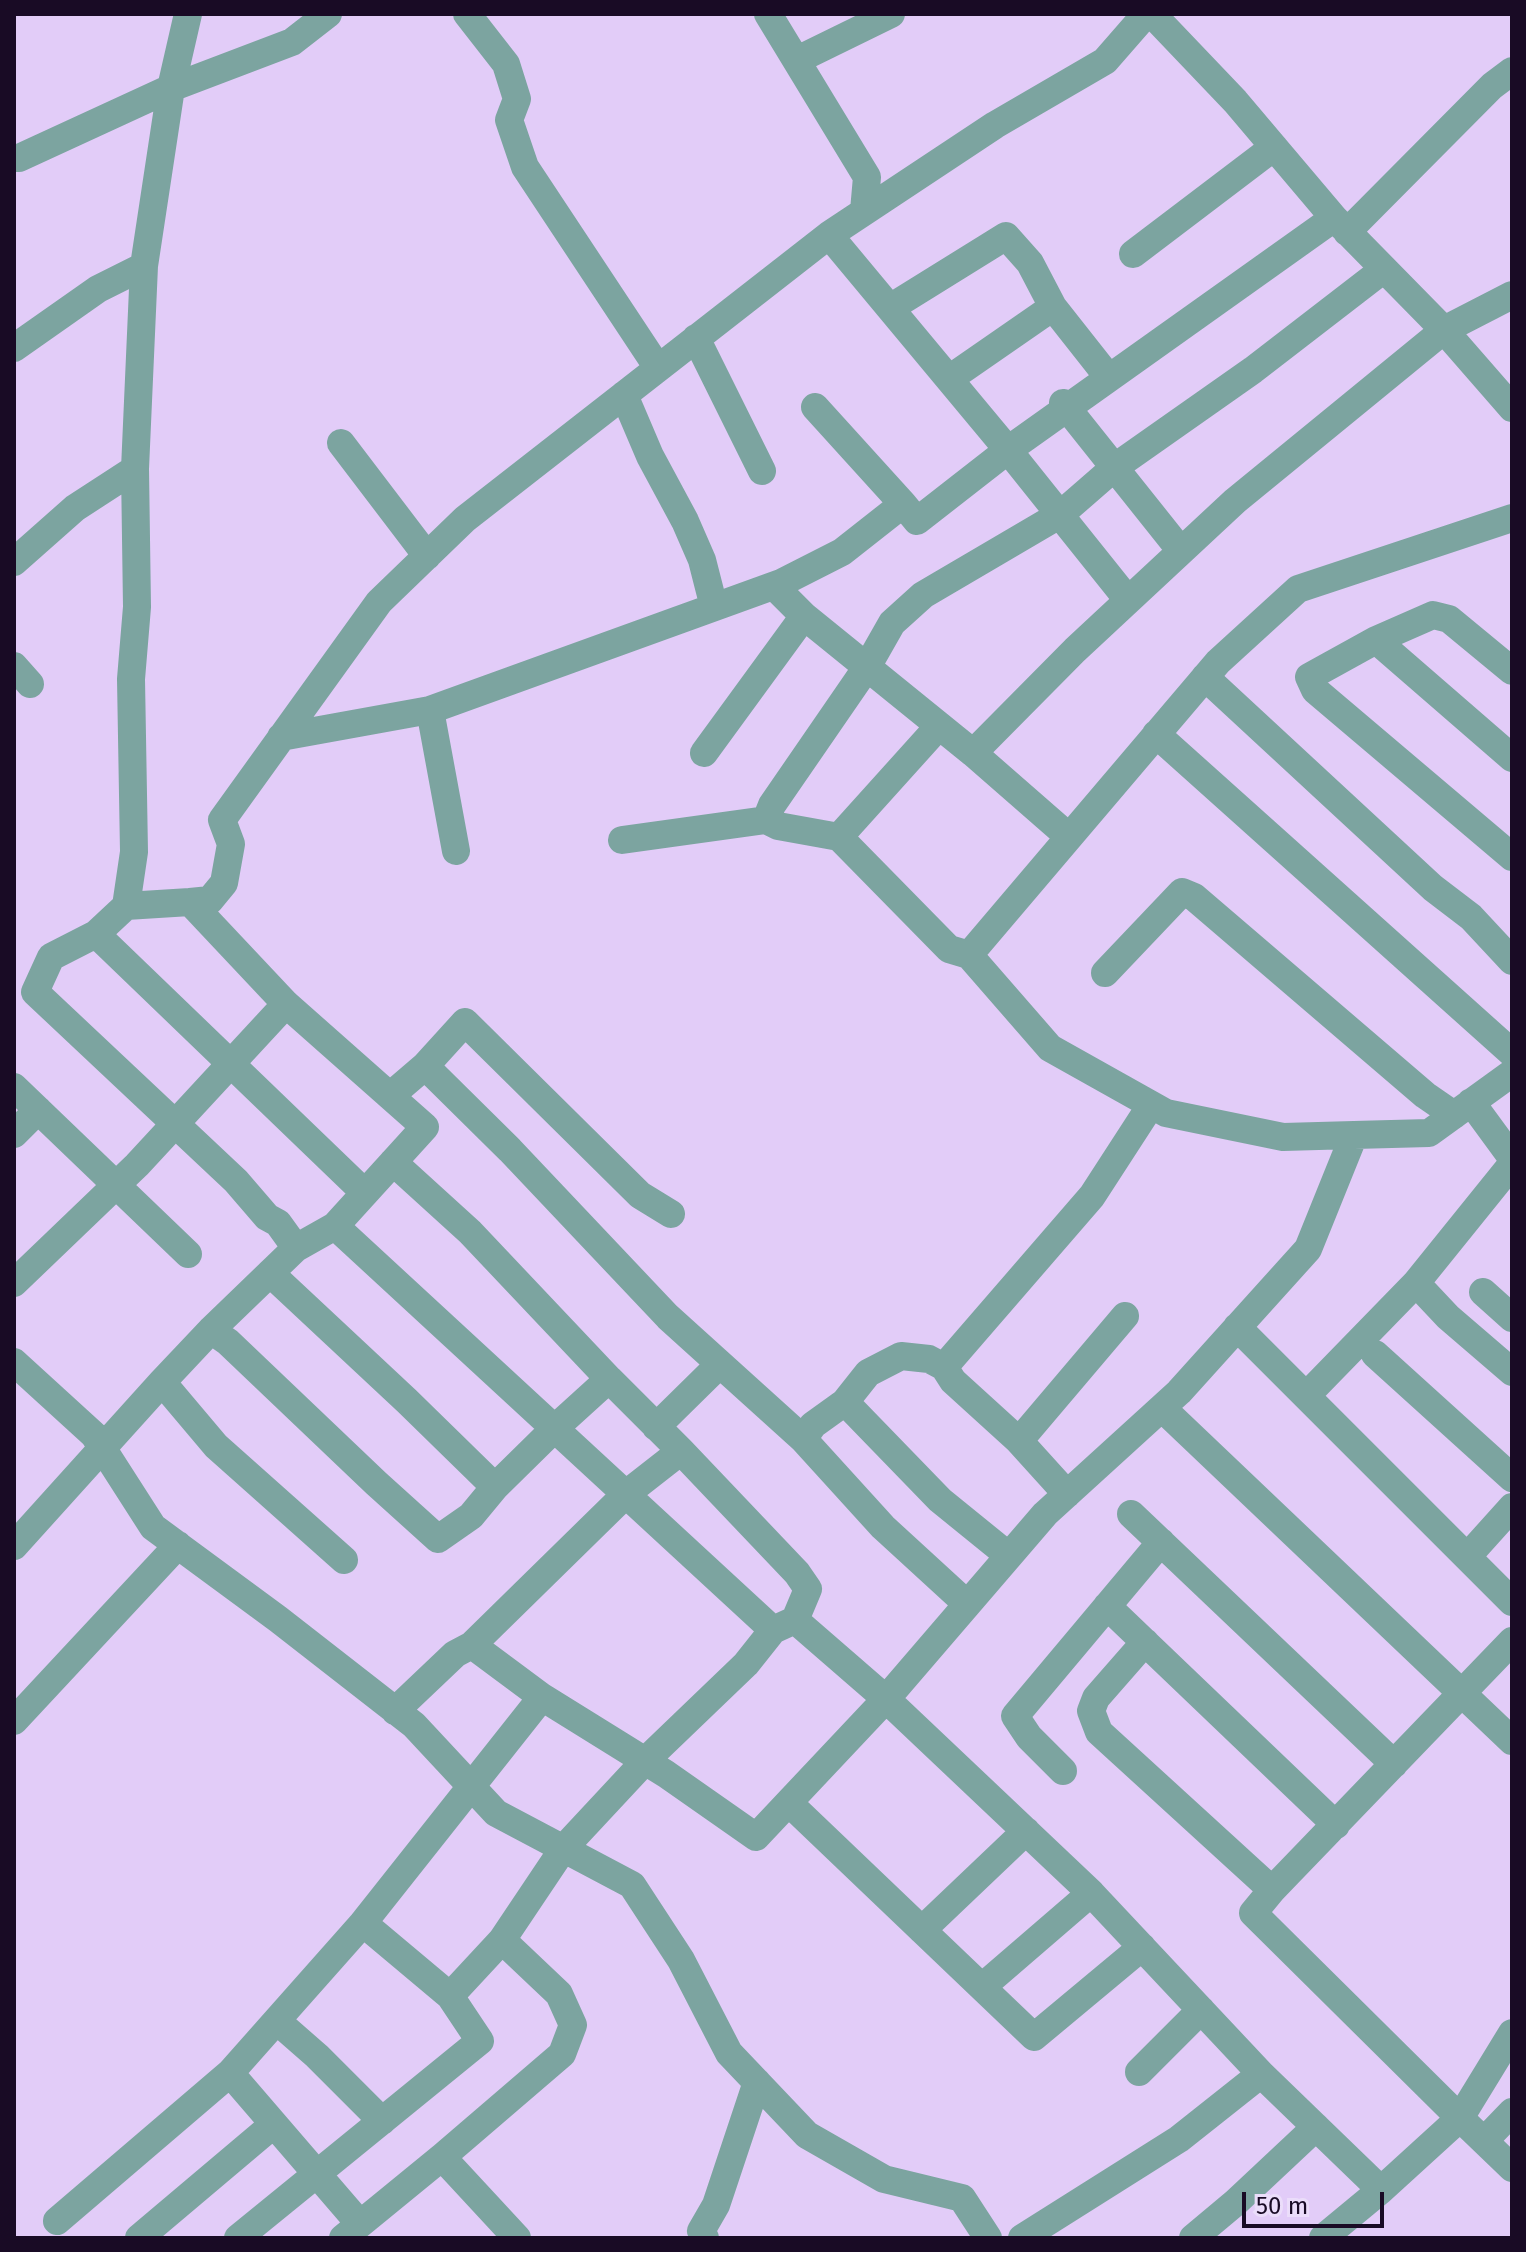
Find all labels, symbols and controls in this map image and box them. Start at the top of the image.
scale bar [1246,2176,1388,2226]
text: 50 m [1256,2192,1308,2220]

